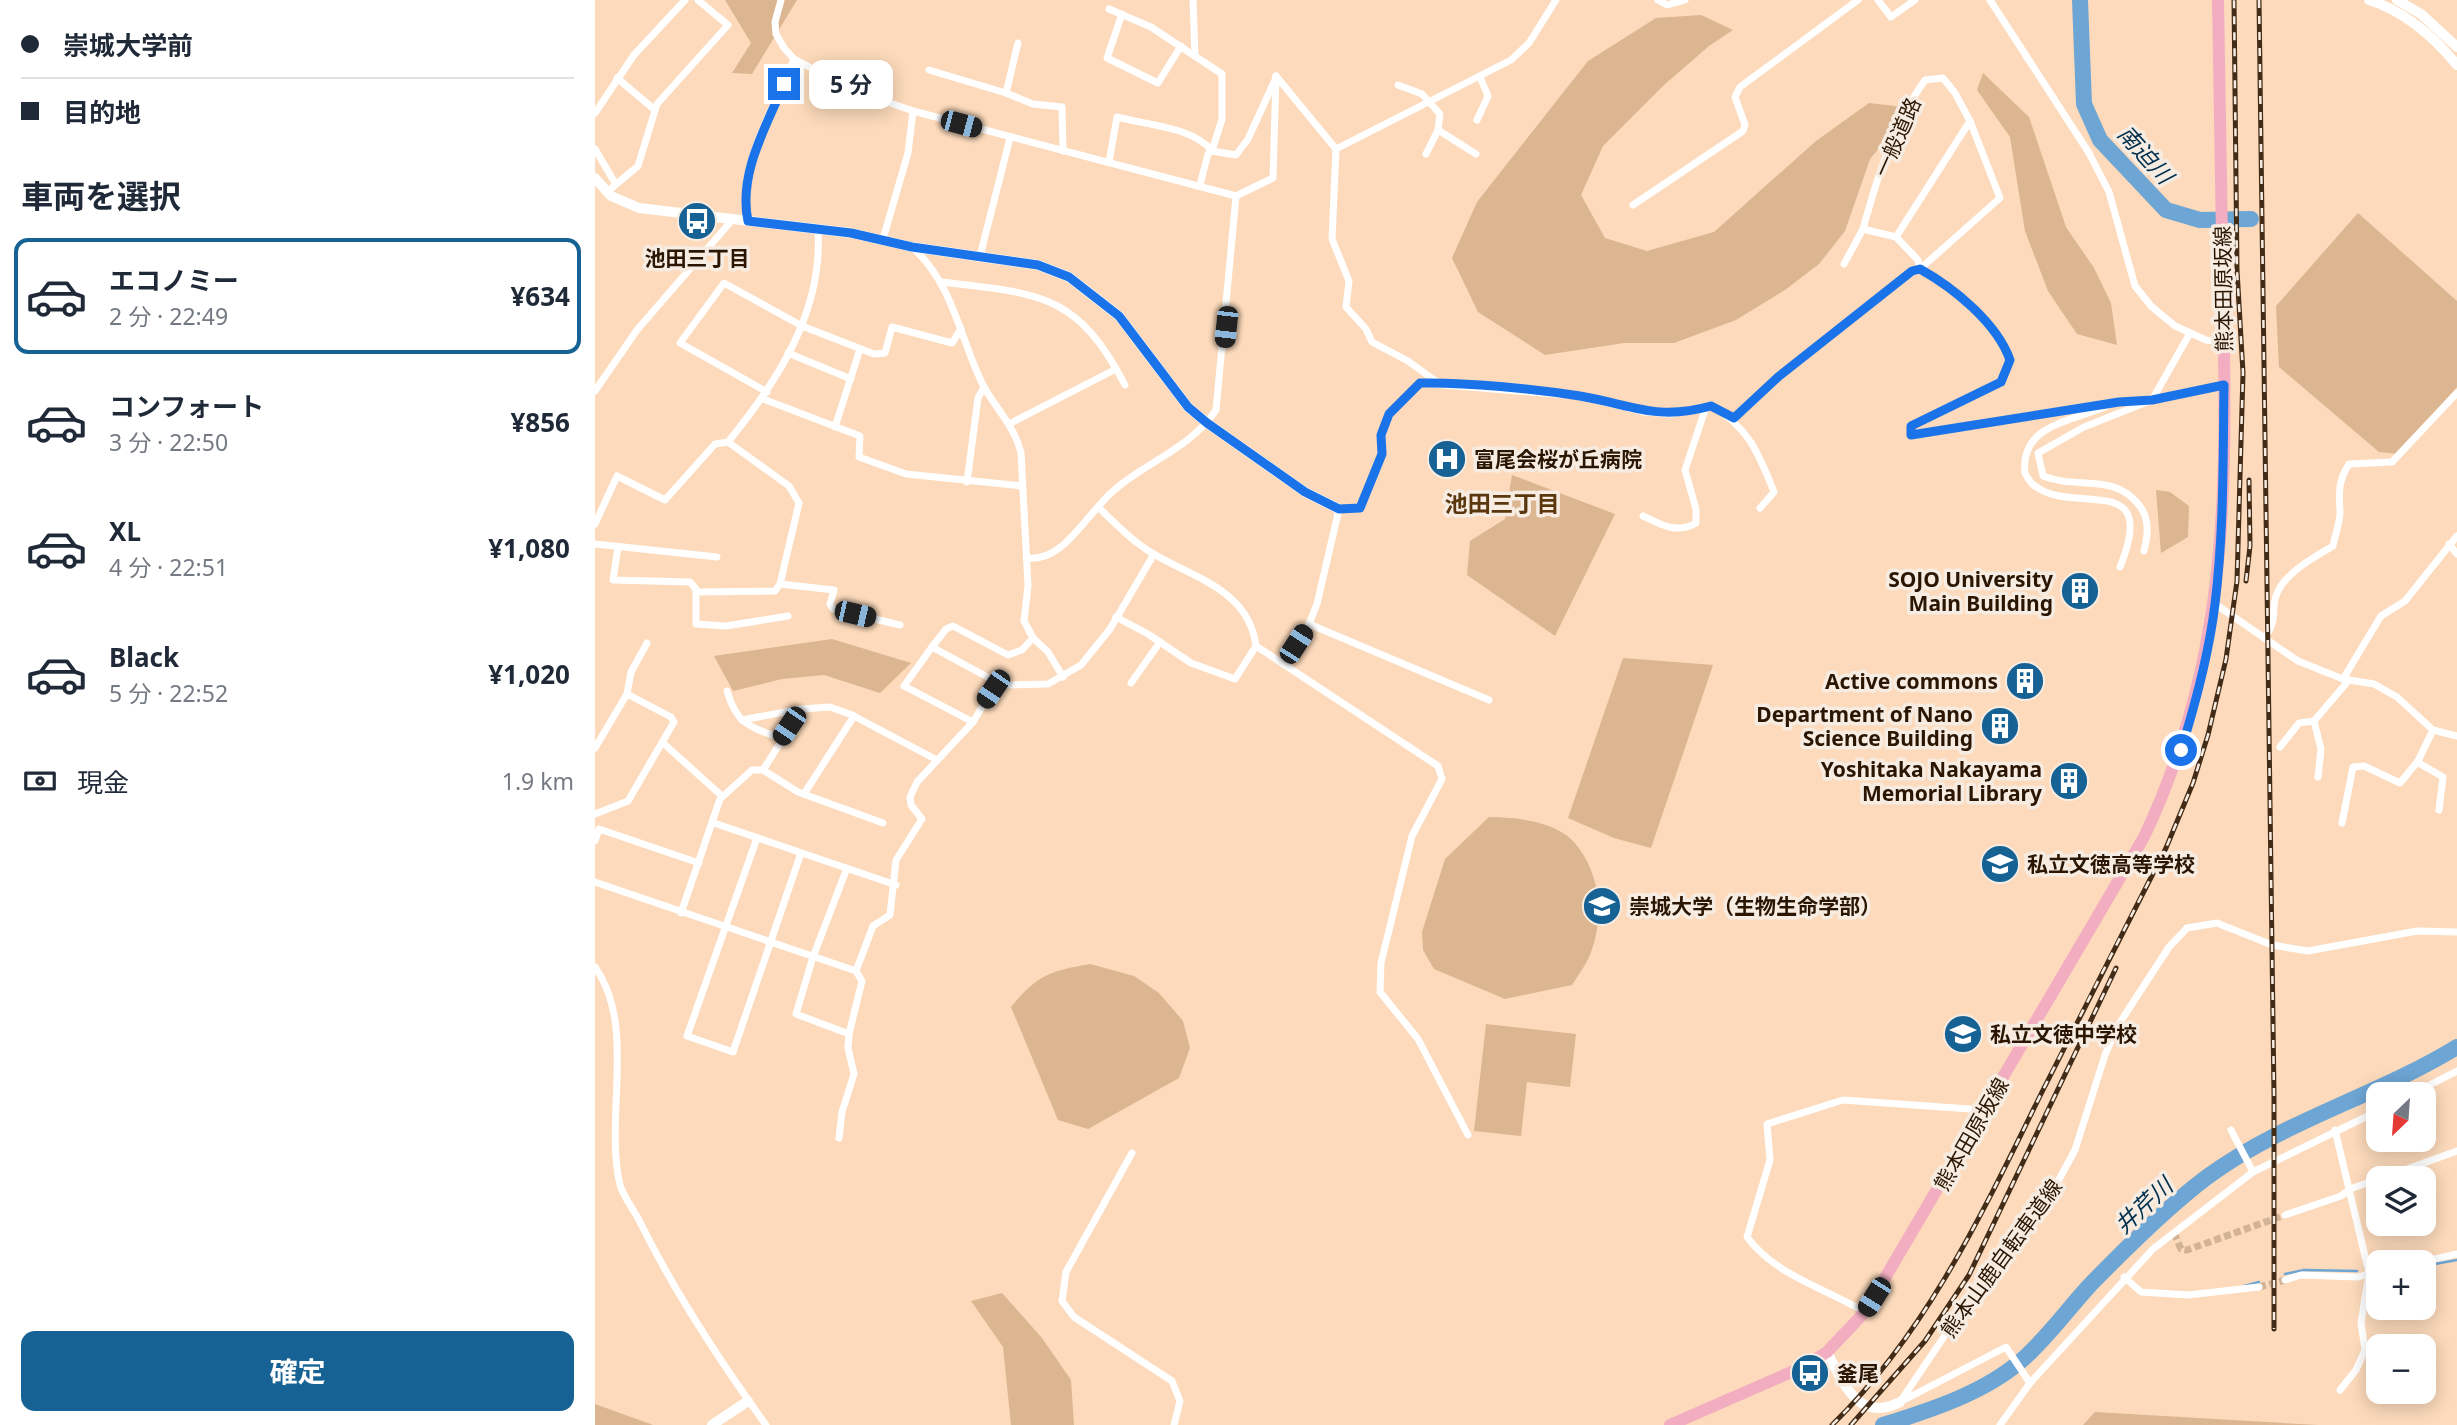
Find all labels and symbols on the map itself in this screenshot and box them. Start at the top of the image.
callout: 5 分 [809,60,893,108]
route end [768,68,800,100]
street label: 一般道路 [1867,93,1927,181]
car [938,108,985,140]
water label: 南迫川 [2111,118,2183,193]
bus stop icon: 池田三丁目 [676,200,718,242]
street label: 熊本田原坂線 [2208,226,2238,352]
place label: 池田三丁目 [645,244,750,272]
car [1214,305,1239,349]
hospital icon: 富尾会桜が丘病院 [1426,438,1468,480]
place label: 富尾会桜が丘病院 [1474,445,1642,473]
district label: 池田三丁目 [1445,487,1560,519]
place label: SOJO University Main Building [1888,565,2053,617]
building icon: SOJO University Main Building [2059,570,2101,612]
car [833,599,878,629]
car [1276,621,1317,667]
building icon: Active commons [2004,660,2046,702]
car [973,666,1014,712]
place label: Active commons [1825,667,1998,695]
place label: Department of Nano Science Building [1756,700,1973,752]
car [769,703,810,749]
building icon: Department of Nano Science Building [1979,705,2021,747]
route start [2165,734,2197,766]
place label: Yoshitaka Nakayama Memorial Library [1821,755,2042,807]
building icon: Yoshitaka Nakayama Memorial Library [2048,760,2090,802]
school or university icon: 私立文徳高等学校 [1979,843,2021,885]
place label: 私立文徳高等学校 [2027,850,2195,878]
school or university icon: 崇城大学（生物生命学部） [1581,885,1623,927]
place label: 崇城大学（生物生命学部） [1629,892,1881,920]
school or university icon: 私立文徳中学校 [1942,1013,1984,1055]
place label: 私立文徳中学校 [1990,1020,2137,1048]
street label: 熊本田原坂線 [1927,1072,2015,1196]
north arrow [2366,1082,2436,1152]
water label: 井芹川 [2107,1168,2181,1240]
street label: 熊本山鹿自転車道線 [1934,1173,2068,1343]
car [1854,1274,1895,1320]
bus stop icon: 釜尾 [1789,1352,1831,1394]
place label: 釜尾 [1837,1359,1879,1387]

